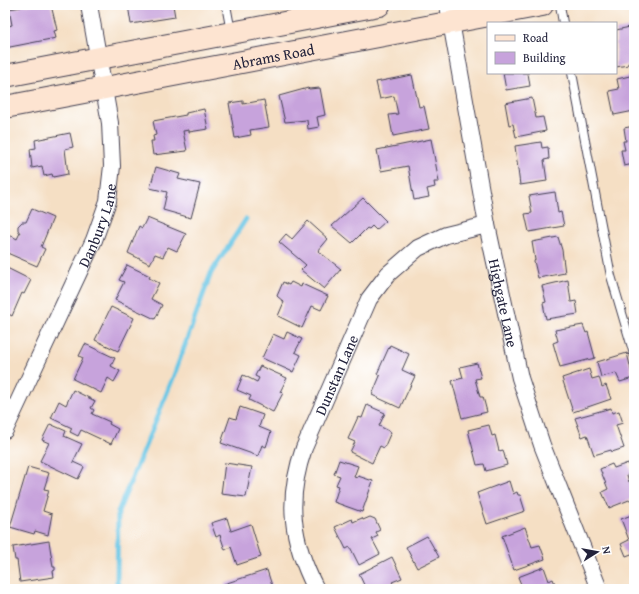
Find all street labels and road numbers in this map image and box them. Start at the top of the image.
street label: Abrams Road [230,38,316,74]
street label: Danbury Lane [72,182,120,270]
street label: Highgate Lane [484,256,524,349]
street label: Dunstan Lane [309,331,363,418]

